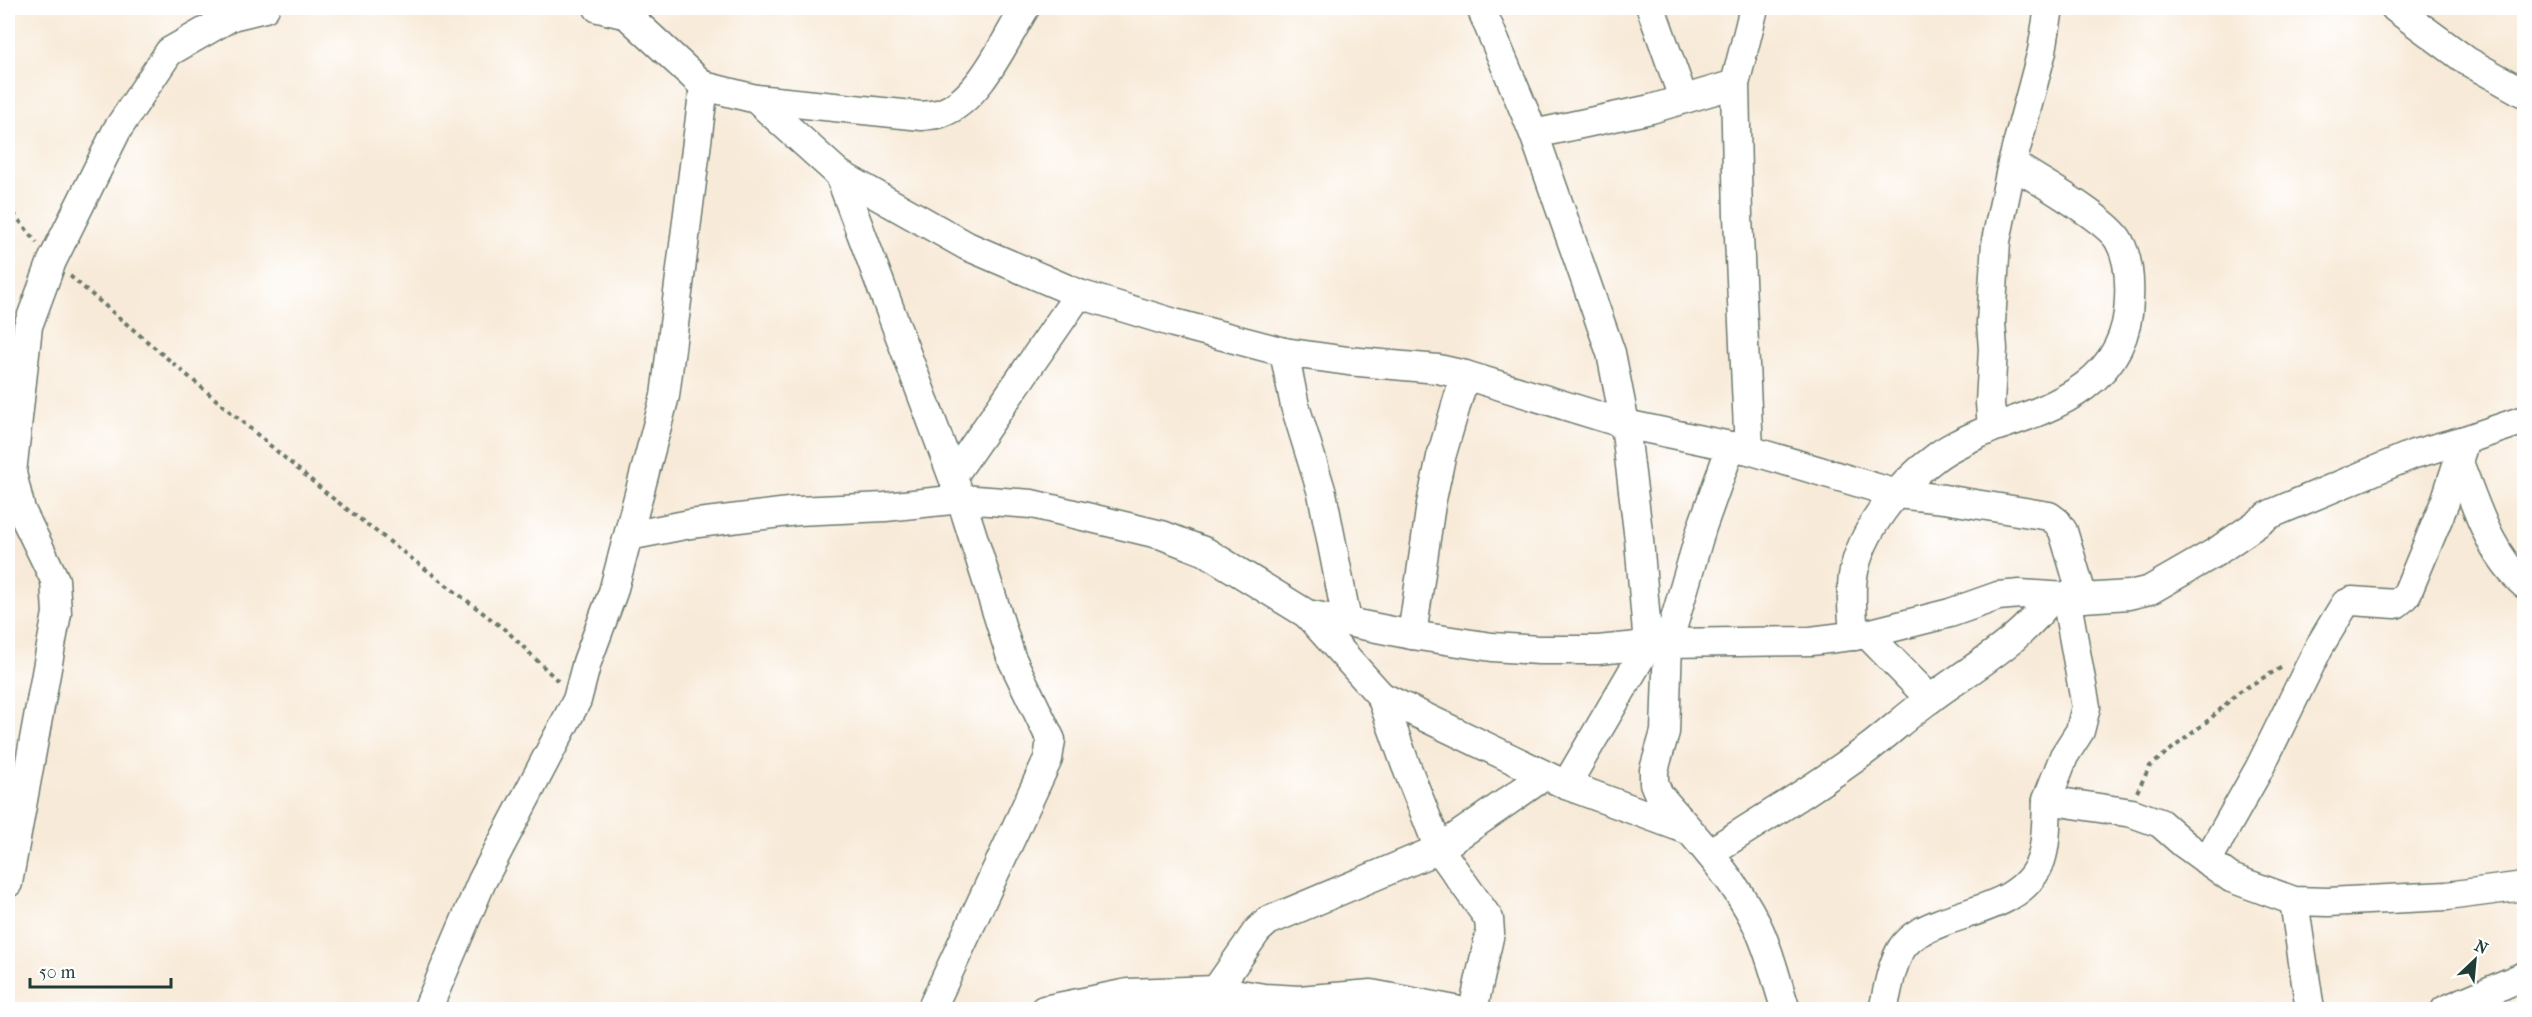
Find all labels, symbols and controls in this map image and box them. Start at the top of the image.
north arrow [2445,930,2505,990]
text: N [2472,936,2492,959]
scale bar [30,951,171,989]
text: 50 m [39,962,76,983]

